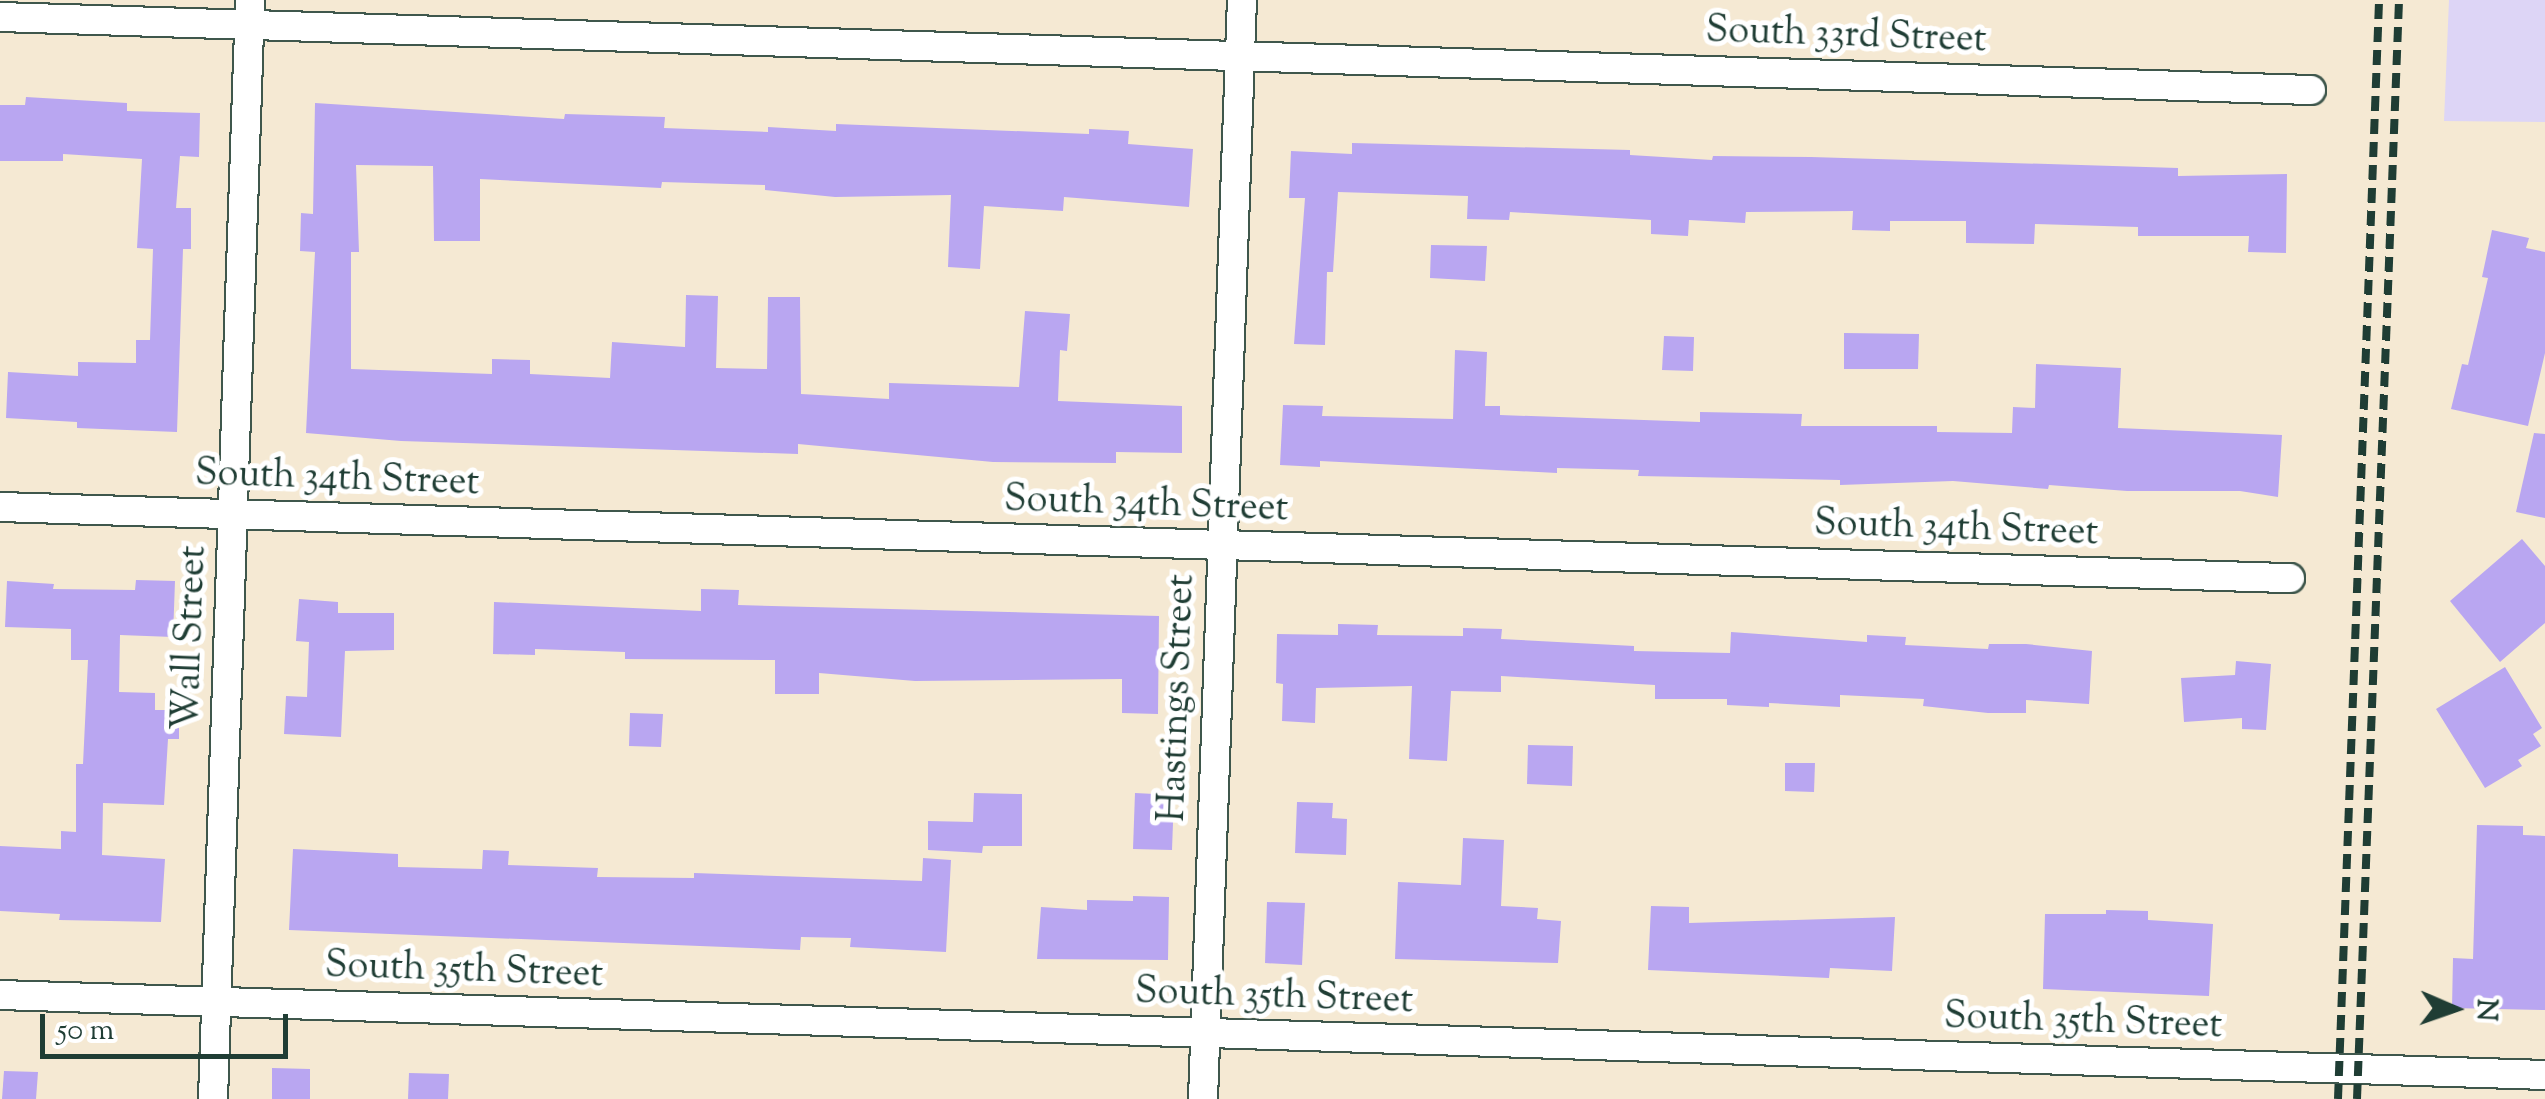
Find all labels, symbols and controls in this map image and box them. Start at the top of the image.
street label: South 33rd Street [1705,9,1987,65]
street label: South 34th Street [194,452,480,508]
street label: South 34th Street [1003,478,1289,534]
street label: South 34th Street [1813,502,2099,558]
street label: Wall Street [166,545,218,731]
street label: Hastings Street [1152,573,1206,823]
street label: South 35th Street [324,944,604,1000]
north arrow [2405,959,2505,1059]
street label: South 35th Street [1134,970,1414,1026]
scale bar [45,994,292,1056]
street label: South 35th Street [1943,995,2223,1051]
text: N [2465,998,2505,1022]
text: 50 m [57,1010,114,1053]

